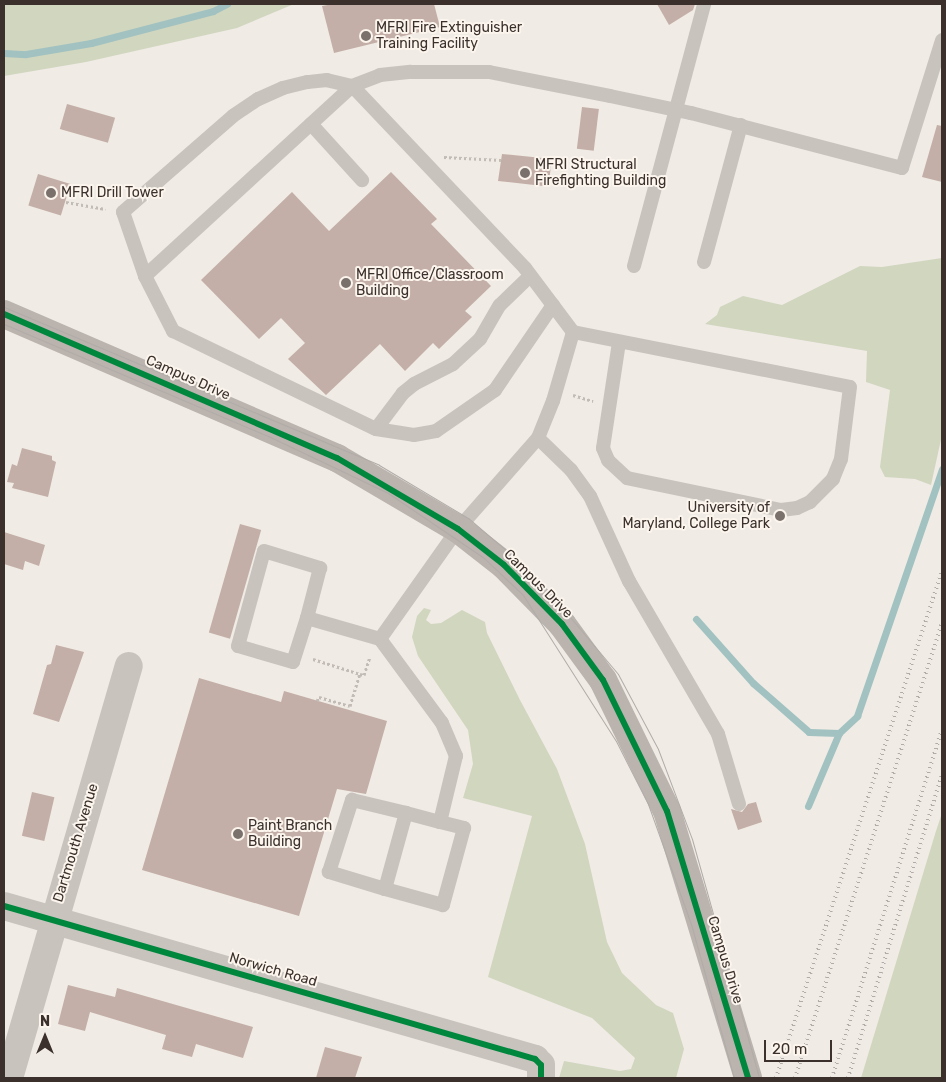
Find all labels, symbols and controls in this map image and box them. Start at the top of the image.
place label: MFRI Fire Extinguisher Training Facility [376,20,522,52]
marker: MFRI Fire Extinguisher Training Facility [360,30,372,42]
place label: MFRI Structural Firefighting Building [535,157,666,190]
marker: MFRI Structural Firefighting Building [519,167,531,179]
place label: MFRI Drill Tower [61,185,164,201]
marker: MFRI Drill Tower [45,187,57,199]
place label: MFRI Office/Classroom Building [356,267,504,300]
marker: MFRI Office/Classroom Building [340,277,352,289]
street label: Campus Drive [143,352,233,404]
place label: University of Maryland, College Park [622,500,770,532]
marker: University of Maryland, College Park [774,510,786,522]
street label: Campus Drive [500,546,576,622]
street label: Dartmouth Avenue [50,781,102,905]
place label: Paint Branch Building [248,818,332,850]
marker: Paint Branch Building [232,828,244,840]
street label: Campus Drive [704,914,746,1006]
street label: Norwich Road [227,949,319,991]
north arrow [20,1012,70,1062]
text: N [40,1013,50,1030]
scale bar [766,1030,834,1062]
text: 20 m [772,1040,807,1058]

